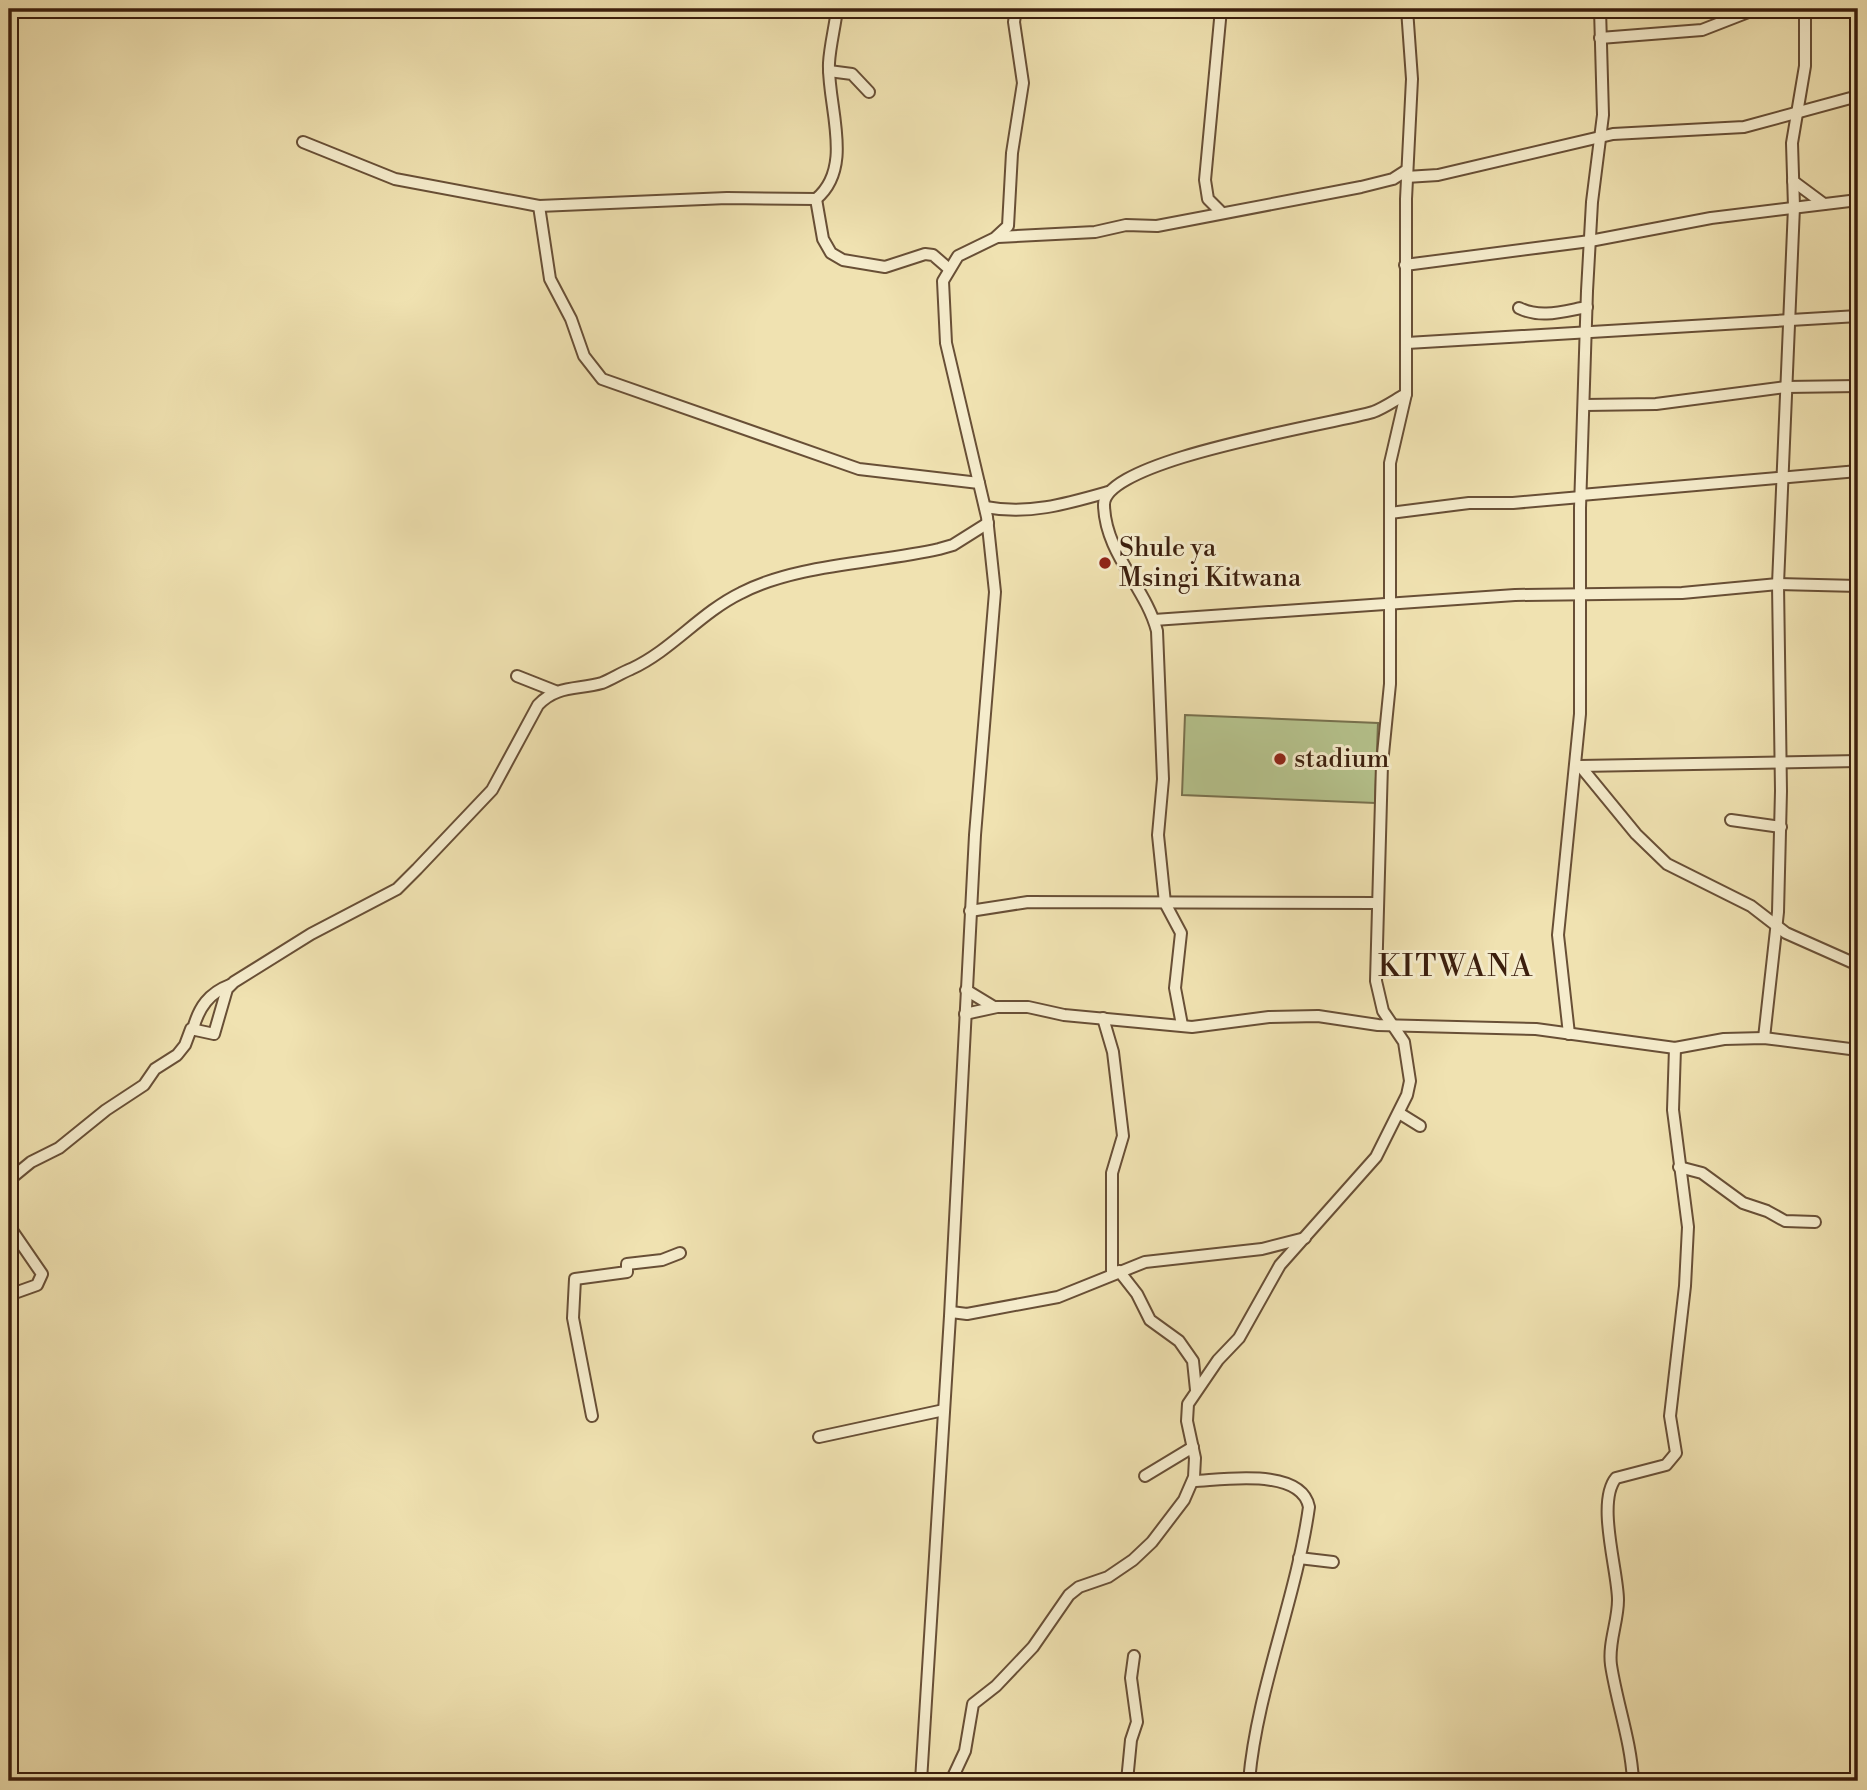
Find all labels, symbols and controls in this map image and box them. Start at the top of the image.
place label: Shule ya Msingi Kitwana [1119,532,1302,594]
marker: Shule ya Msingi Kitwana [1097,555,1113,571]
place label: stadium [1294,743,1390,775]
marker: stadium [1272,751,1288,767]
district label: KITWANA [1378,948,1534,986]

